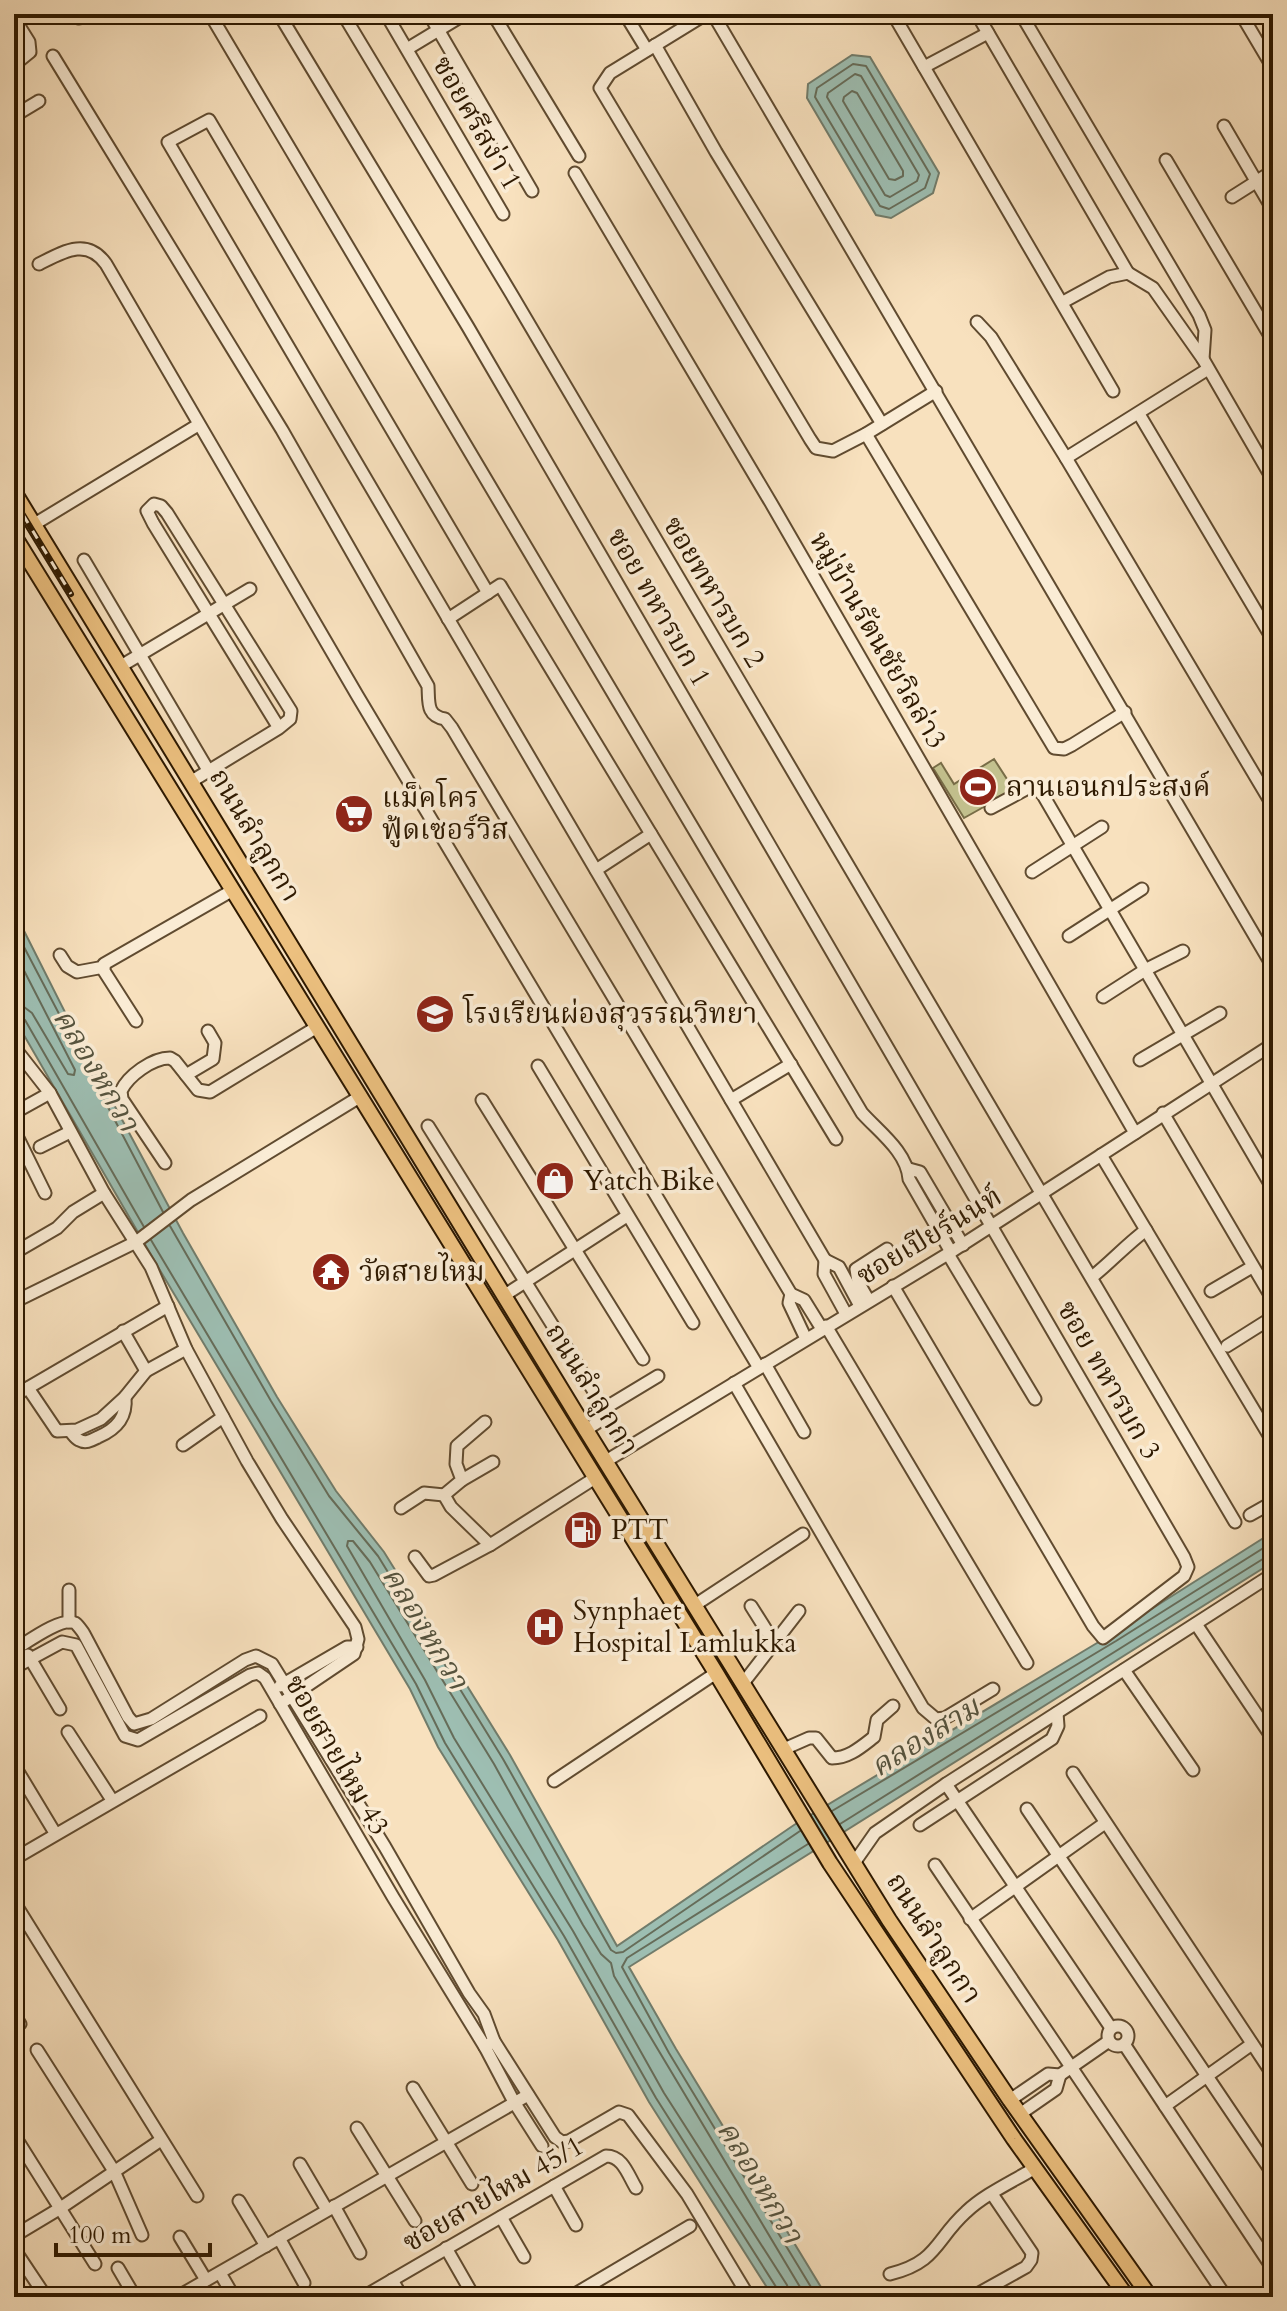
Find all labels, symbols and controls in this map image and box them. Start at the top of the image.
street label: ซอยศรีสง่า 1 [423,49,531,197]
street label: ซอยทหารบก 2 [654,509,774,675]
street label: ซอย ทหารบก 1 [598,521,720,693]
street label: หมู่บ้านรัตนชัยวิลล่า3 [800,524,956,756]
street label: ถนนลำลูกกา [200,761,310,909]
sports icon: ลานเอนกประสงค์ [957,766,999,808]
place label: ลานเอนกประสงค์ [1006,768,1211,806]
place label: แม็คโคร ฟู้ดเซอร์วิส [382,778,509,849]
supermarket icon: แม็คโคร ฟู้ดเซอร์วิส [333,793,375,835]
school or university icon: โรงเรียนผ่องสุวรรณวิทยา [414,993,456,1035]
place label: โรงเรียนผ่องสุวรรณวิทยา [462,994,757,1033]
water label: คลองหกวา [43,1001,149,1140]
shop icon: Yatch Bike [534,1160,576,1202]
place label: Yatch Bike [583,1162,715,1200]
street label: ซอยเปียร์นนท์ [849,1178,1009,1294]
temple icon: วัดสายไหม [310,1251,352,1293]
place label: วัดสายไหม [359,1252,485,1291]
street label: ซอย ทหารบก 3 [1048,1294,1170,1466]
street label: ถนนลำลูกกา [536,1316,648,1462]
fuel station icon: PTT [562,1509,604,1551]
place label: PTT [611,1511,669,1549]
water label: คลองหกวา [372,1559,478,1698]
place label: Synphaet Hospital Lamlukka [573,1592,797,1662]
hospital icon: Synphaet Hospital Lamlukka [524,1606,566,1648]
street label: ซอยสายไหม 43 [276,1667,399,1842]
water label: คลองสาม [862,1687,989,1787]
street label: ถนนลำลูกกา [877,1865,991,2011]
water label: คลองหกวา [707,2113,813,2252]
street label: ซอยสายไหม 45/1 [395,2126,590,2261]
scale bar [56,2207,210,2257]
text: 100 m [68,2219,132,2252]

